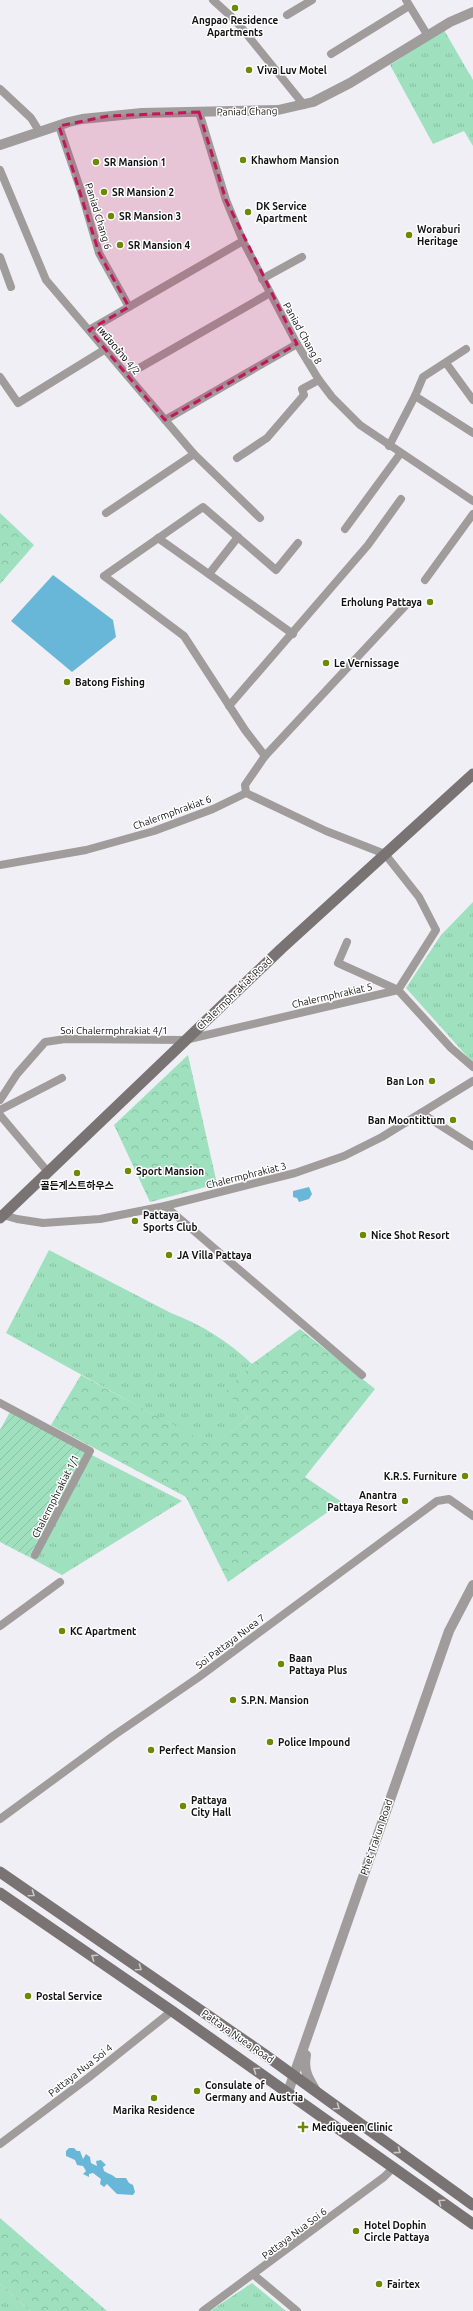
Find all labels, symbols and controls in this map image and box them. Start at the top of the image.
marker: Angpao Residence Apartments [230,3,240,13]
place label: Angpao Residence Apartments [192,15,278,38]
marker: Viva Luv Motel [244,65,254,75]
place label: Viva Luv Motel [257,65,327,76]
street label: Paniad Chang [216,105,278,118]
marker: Khawhom Mansion [238,155,248,165]
place label: Khawhom Mansion [251,155,339,166]
marker: SR Mansion 1 [91,157,101,167]
place label: SR Mansion 1 [104,157,166,168]
street label: Paniad Chang 6 [83,182,114,251]
marker: SR Mansion 2 [99,187,109,197]
place label: SR Mansion 2 [112,187,175,198]
place label: DK Service Apartment [256,201,308,224]
marker: DK Service Apartment [243,207,253,217]
marker: SR Mansion 3 [106,211,116,221]
place label: SR Mansion 3 [119,211,181,222]
place label: Woraburi Heritage [417,224,461,247]
marker: Woraburi Heritage [404,230,414,240]
marker: SR Mansion 4 [115,240,125,250]
place label: SR Mansion 4 [128,240,191,251]
street label: Paniad Chang 8 [281,300,324,366]
street label: เพนียดช้าง 4/2 [95,324,142,377]
place label: Erholung Pattaya [341,597,422,608]
marker: Erholung Pattaya [425,597,435,607]
marker: Le Vernissage [321,658,331,668]
place label: Le Vernissage [334,658,399,669]
marker: Batong Fishing [62,677,72,687]
place label: Batong Fishing [75,677,145,688]
street label: Chalermphrakiat 6 [132,793,213,832]
street label: Chalermphrakiat Road [195,955,274,1032]
street label: Chalermphrakiat 5 [291,981,374,1010]
street label: Soi Chalermphrakiat 4/1 [60,1025,168,1036]
place label: Ban Lon [386,1076,424,1087]
marker: Ban Lon [427,1076,437,1086]
place label: Ban Moontittum [368,1115,445,1126]
marker: Ban Moontittum [448,1115,458,1125]
street label: Chalermphrakiat 3 [205,1160,287,1191]
marker: Sport Mansion [123,1166,133,1176]
place label: Sport Mansion [136,1166,204,1177]
marker: 골든게스트하우스 [72,1168,82,1178]
place label: 골든게스트하우스 [40,1180,114,1191]
place label: Pattaya Sports Club [143,1210,197,1233]
marker: Pattaya Sports Club [130,1216,140,1226]
marker: Nice Shot Resort [358,1230,368,1240]
place label: Nice Shot Resort [371,1230,450,1241]
marker: JA Villa Pattaya [164,1250,174,1260]
place label: JA Villa Pattaya [177,1250,252,1261]
street label: Chalermphrakiat 1/1 [30,1453,81,1540]
place label: K.R.S. Furniture [384,1471,457,1482]
marker: K.R.S. Furniture [460,1471,470,1481]
place label: Anantra Pattaya Resort [327,1490,398,1513]
marker: Anantra Pattaya Resort [400,1496,410,1506]
street label: Soi Pattaya Nuea 7 [194,1612,267,1671]
marker: KC Apartment [57,1626,67,1636]
place label: KC Apartment [70,1626,137,1637]
place label: Baan Pattaya Plus [289,1653,348,1676]
marker: Baan Pattaya Plus [276,1659,286,1669]
marker: S.P.N. Mansion [228,1695,238,1705]
place label: S.P.N. Mansion [241,1695,309,1706]
marker: Police Impound [265,1737,275,1747]
place label: Police Impound [278,1737,350,1748]
marker: Perfect Mansion [146,1745,156,1755]
place label: Perfect Mansion [159,1745,236,1756]
place label: Pattaya City Hall [191,1795,231,1818]
street label: Phet Trakun Road [358,1798,395,1876]
marker: Pattaya City Hall [178,1801,188,1811]
one-way arrow [28,1889,35,1897]
one-way arrow [91,1954,98,1962]
one-way arrow [135,1963,142,1971]
marker: Postal Service [23,1991,33,2001]
place label: Postal Service [36,1991,103,2002]
street label: Pattaya Nuea Road [200,2008,276,2065]
street label: Pattaya Nua Soi 4 [46,2042,115,2099]
one-way arrow [253,2067,260,2075]
place label: Consulate of Germany and Austria [205,2080,303,2103]
marker: Consulate of Germany and Austria [192,2086,202,2096]
marker: Marika Residence [149,2093,159,2103]
one-way arrow [332,2103,339,2110]
place label: Marika Residence [113,2105,195,2116]
marker: Mediqueen Clinic [297,2121,309,2133]
place label: Mediqueen Clinic [312,2122,393,2133]
one-way arrow [393,2146,400,2153]
one-way arrow [439,2199,446,2206]
street label: Pattaya Nua Soi 6 [260,2205,329,2261]
place label: Hotel Dophin Circle Pattaya [364,2220,429,2243]
marker: Hotel Dophin Circle Pattaya [351,2226,361,2236]
marker: Fairtex [374,2279,384,2289]
place label: Fairtex [387,2279,421,2290]

